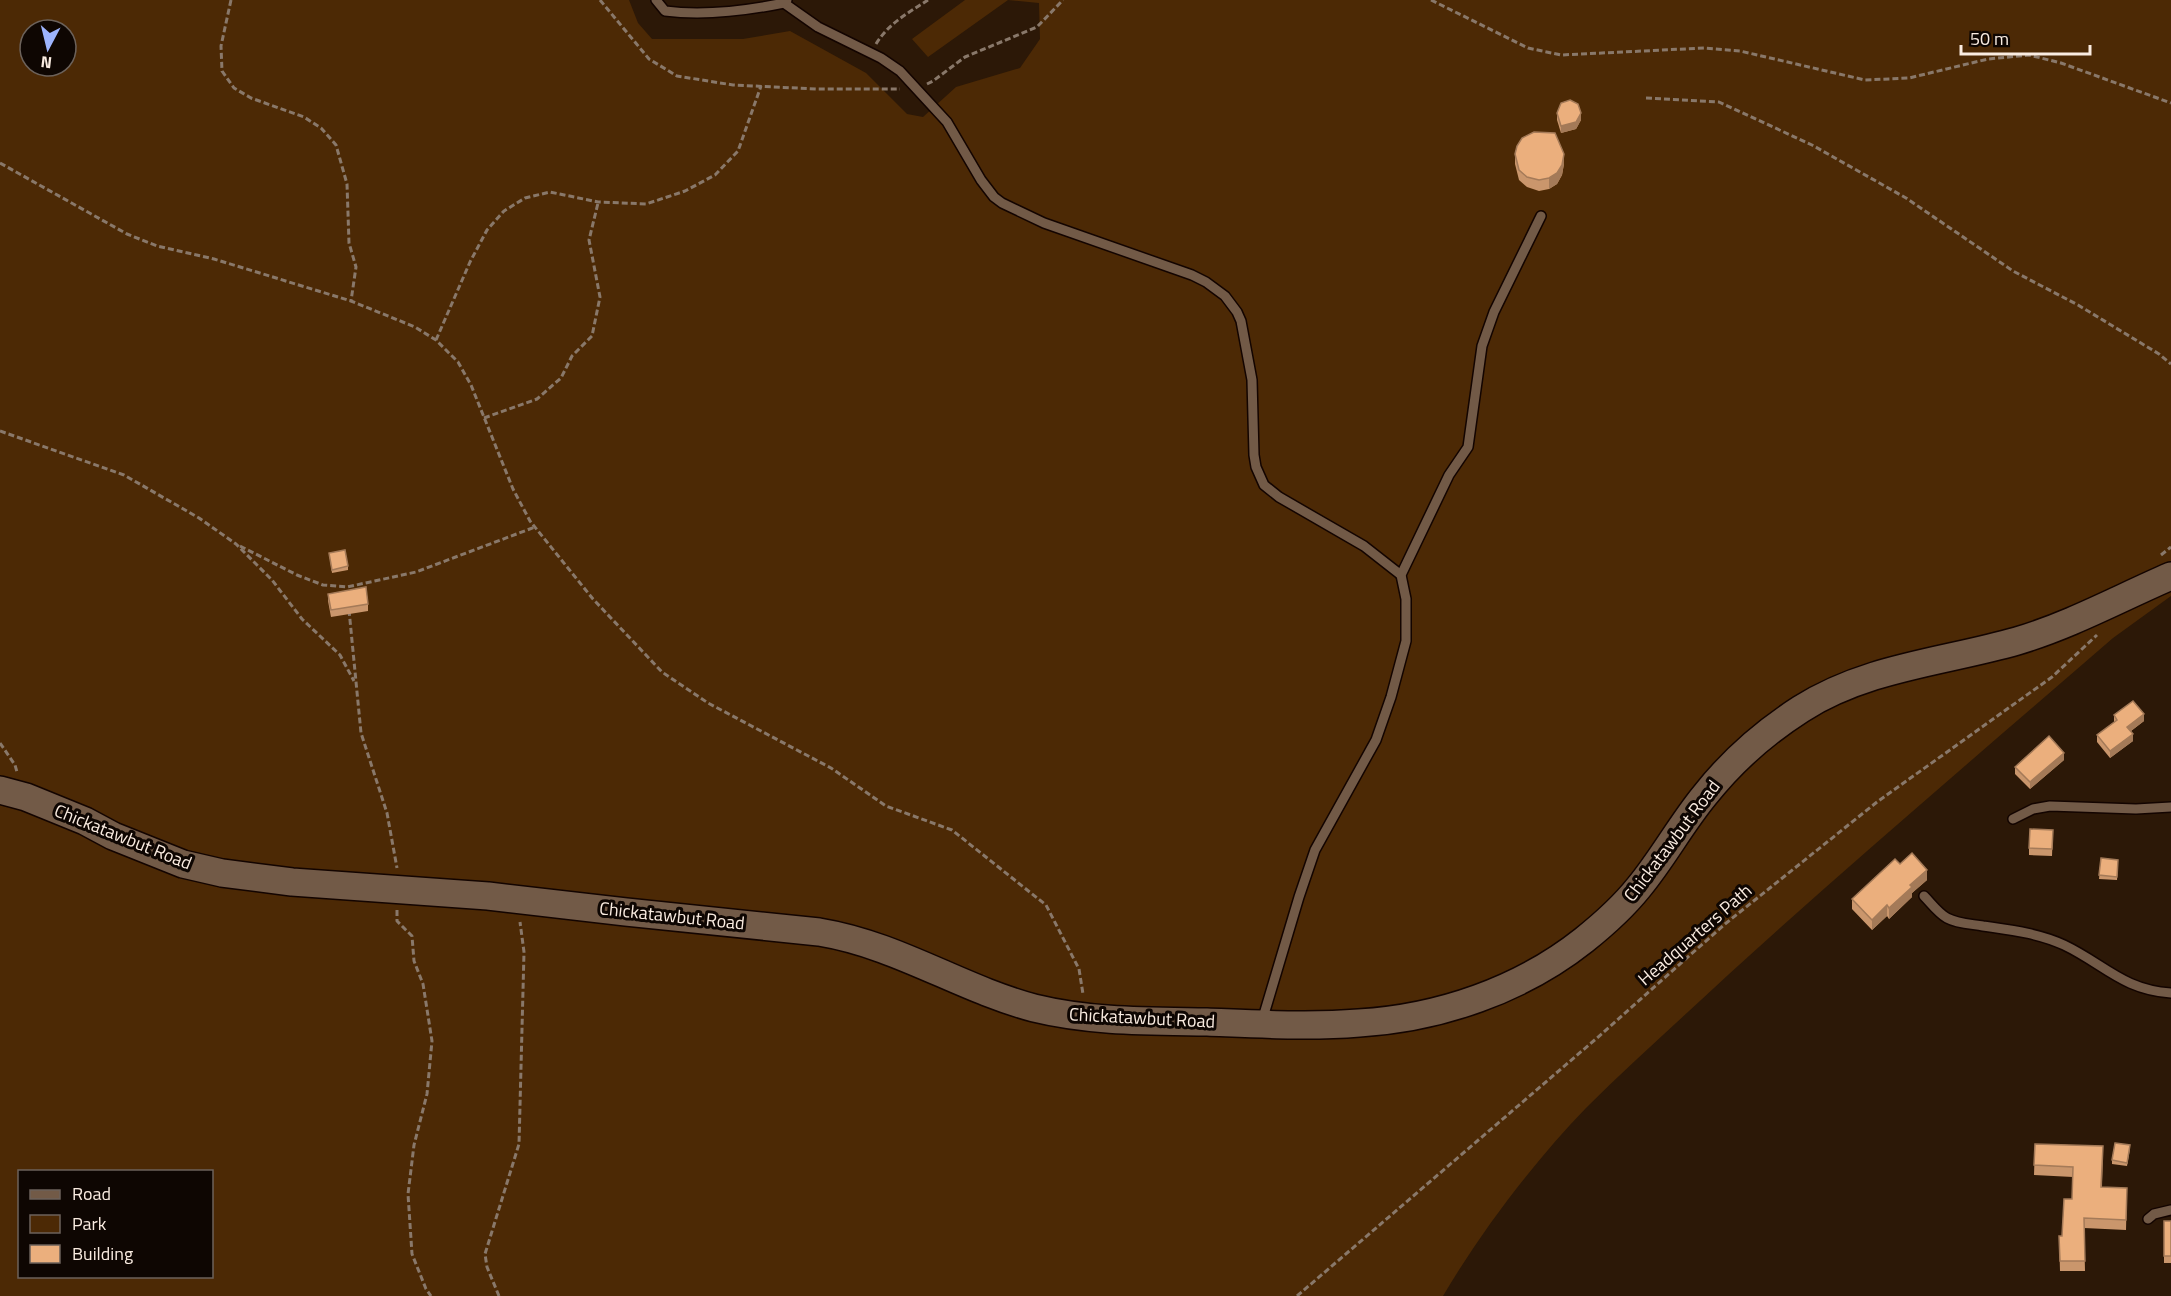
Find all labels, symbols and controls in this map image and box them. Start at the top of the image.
north arrow [18,18,78,78]
scale bar [1961,18,2090,56]
text: 50 m [1970,25,2009,52]
text: N [39,50,53,75]
street label: Chickatawbut Road [1617,774,1726,907]
street label: Chickatawbut Road [50,797,196,876]
street label: Headquarters Path [1632,877,1758,992]
street label: Chickatawbut Road [598,894,746,937]
street label: Chickatawbut Road [1068,1000,1216,1035]
legend [18,1170,213,1278]
text: Road [72,1180,111,1207]
text: Park [72,1210,107,1237]
text: Building [72,1240,133,1267]

